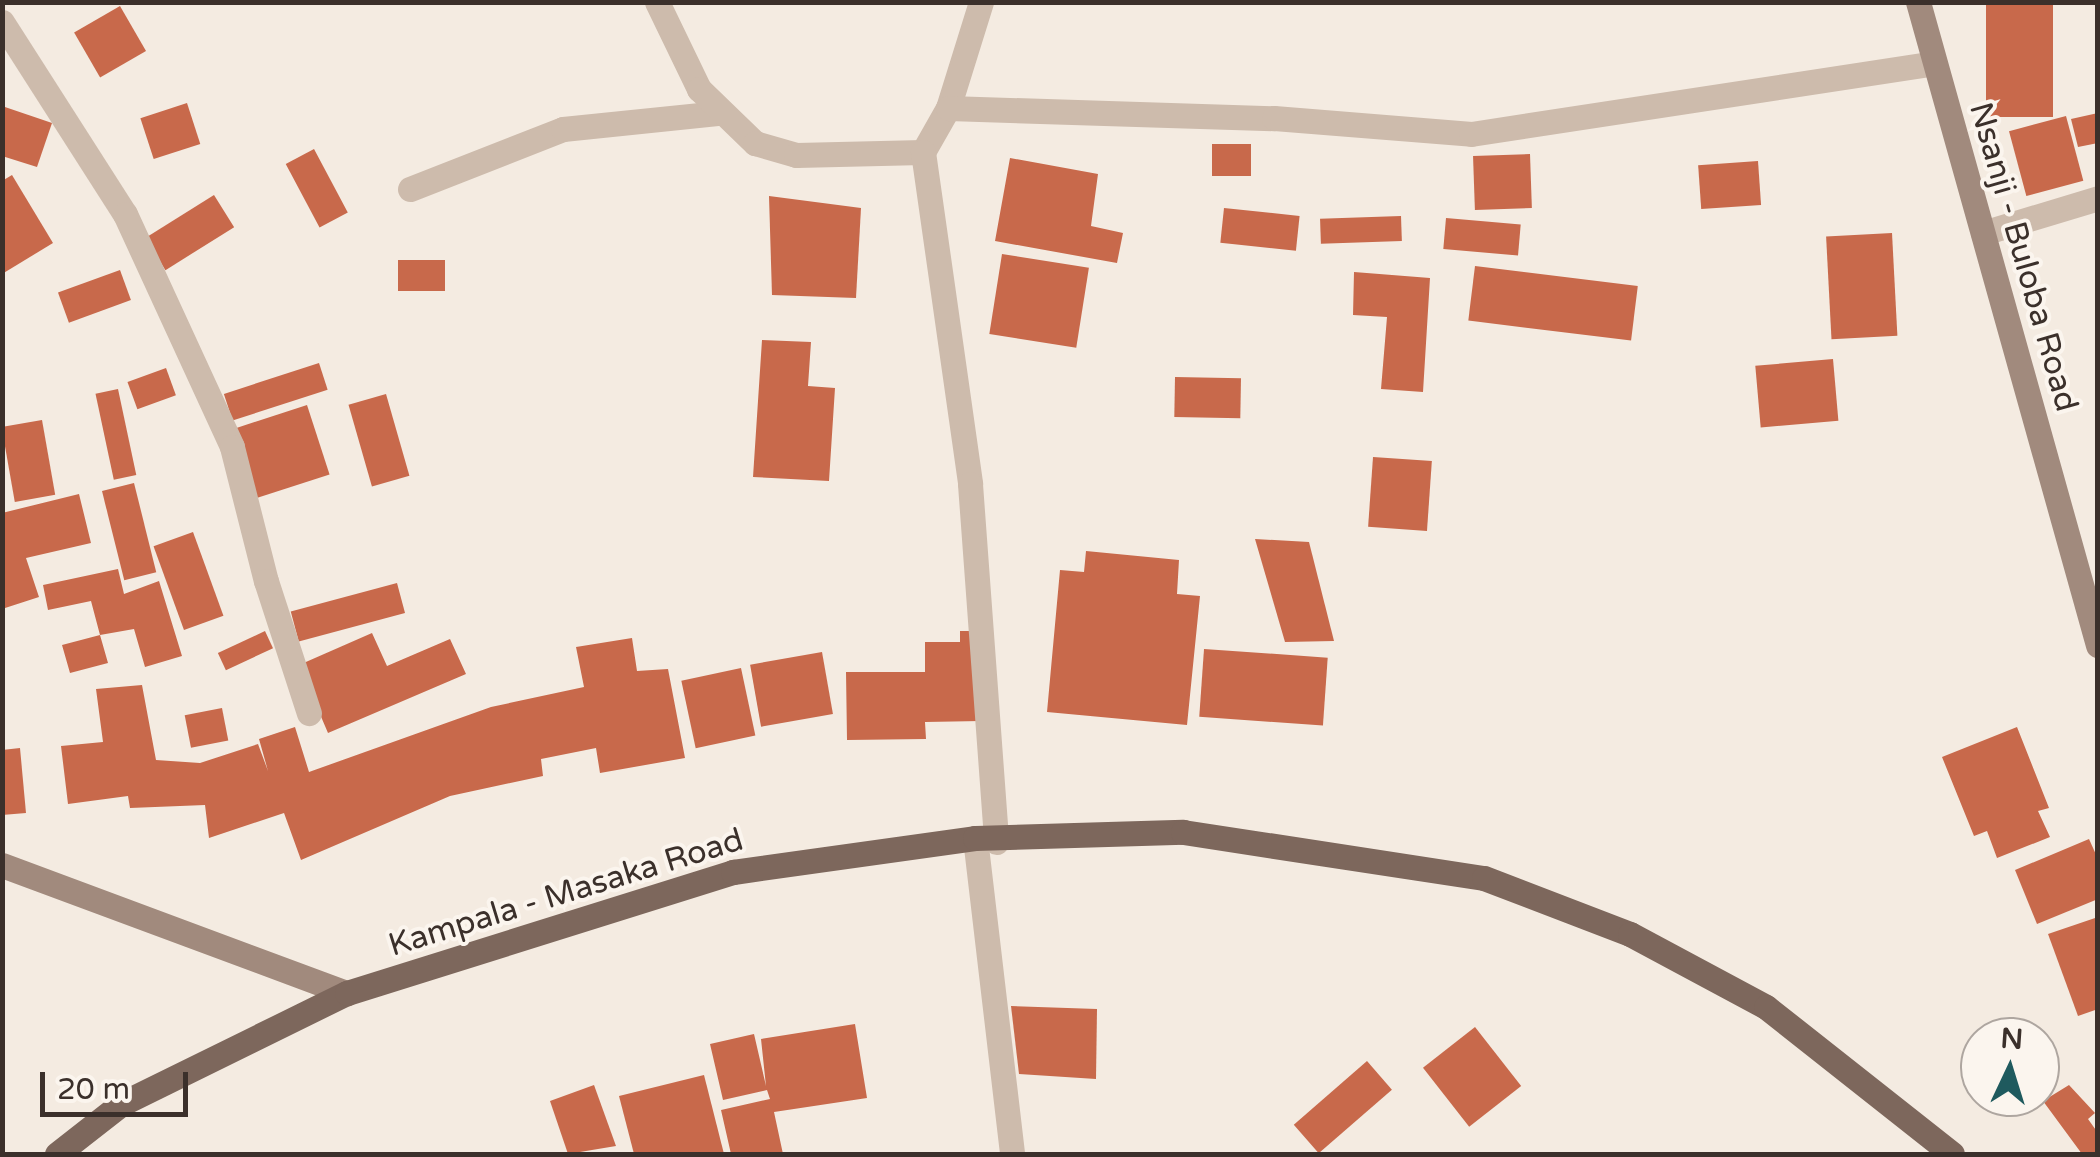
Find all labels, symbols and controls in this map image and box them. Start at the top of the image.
street label: Nsanji - Buloba Road [1960,98,2086,416]
street label: Kampala - Masaka Road [384,821,748,965]
north arrow [1960,1017,2060,1117]
text: N [2000,1021,2024,1057]
scale bar [45,1052,192,1114]
text: 20 m [57,1071,130,1108]

